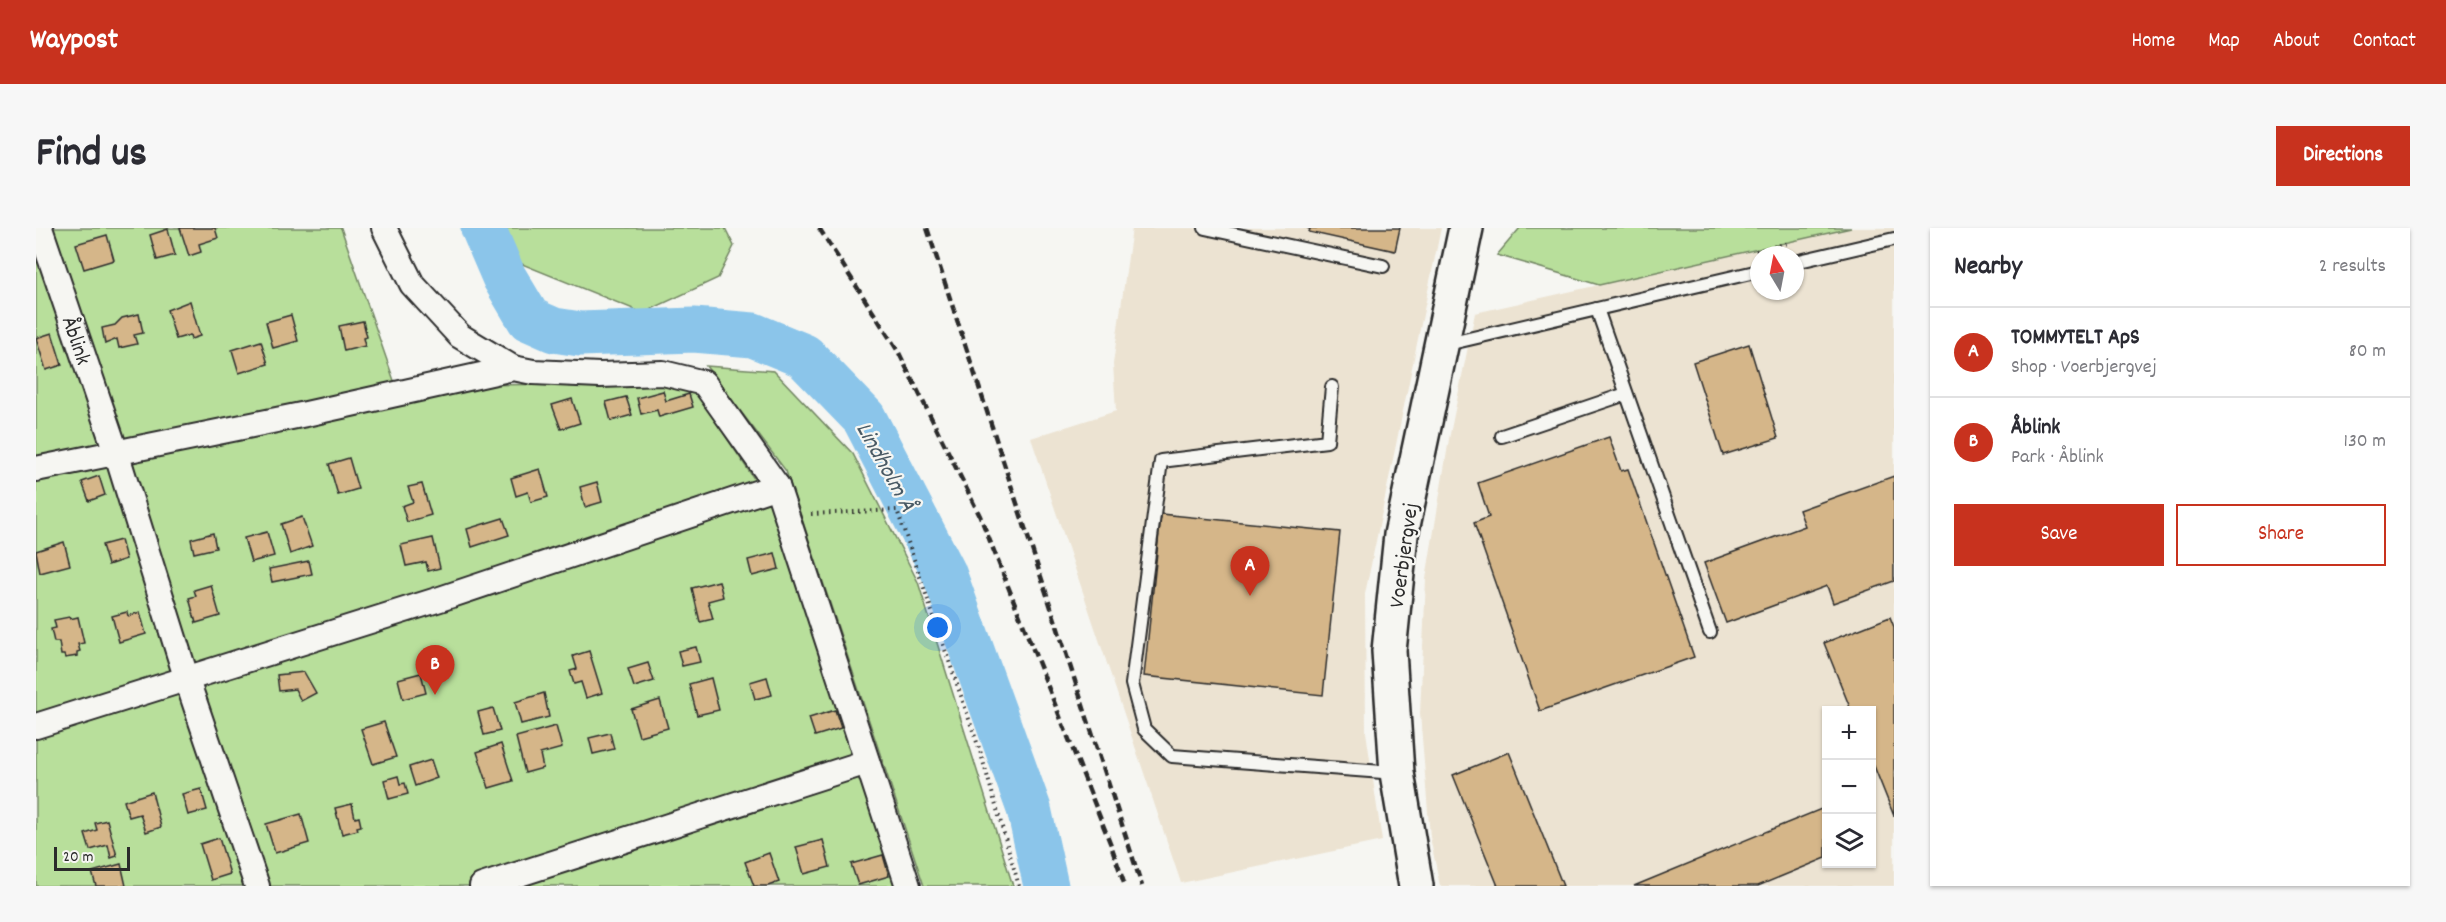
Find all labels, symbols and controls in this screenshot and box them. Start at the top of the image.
text: Waypost [30,22,118,62]
text: Home [2131,27,2175,57]
text: Map [2208,27,2240,57]
text: About [2273,27,2320,57]
text: Contact [2353,27,2416,57]
text: Find us [36,126,147,186]
button: Directions [2276,126,2410,186]
north arrow [1750,246,1804,300]
text: Nearby [1954,249,2022,286]
text: 2 results [2319,253,2386,281]
street label: Åblink [52,313,97,370]
text: TOMMYTELT ApS [2011,323,2140,354]
text: A [1968,338,1979,366]
text: 80 m [2349,338,2386,366]
text: Shop · Voerbjergvej [2011,354,2157,382]
text: Åblink [2011,413,2060,444]
water label: Lindholm Å [846,416,924,520]
text: B [1969,428,1978,456]
text: 130 m [2344,428,2386,456]
text: Park · Åblink [2011,444,2104,472]
street label: Voerbjergvej [1383,501,1428,610]
button: Save [1954,504,2164,566]
button: Share [2176,504,2386,566]
pin: A [1230,546,1270,596]
your location [923,613,952,642]
pin: B [416,646,454,695]
map controls [1822,706,1876,868]
button: + [1822,706,1876,760]
button: − [1822,760,1876,814]
button: layers [1822,814,1876,868]
scale bar [54,844,130,872]
text: 20 m [63,846,93,869]

